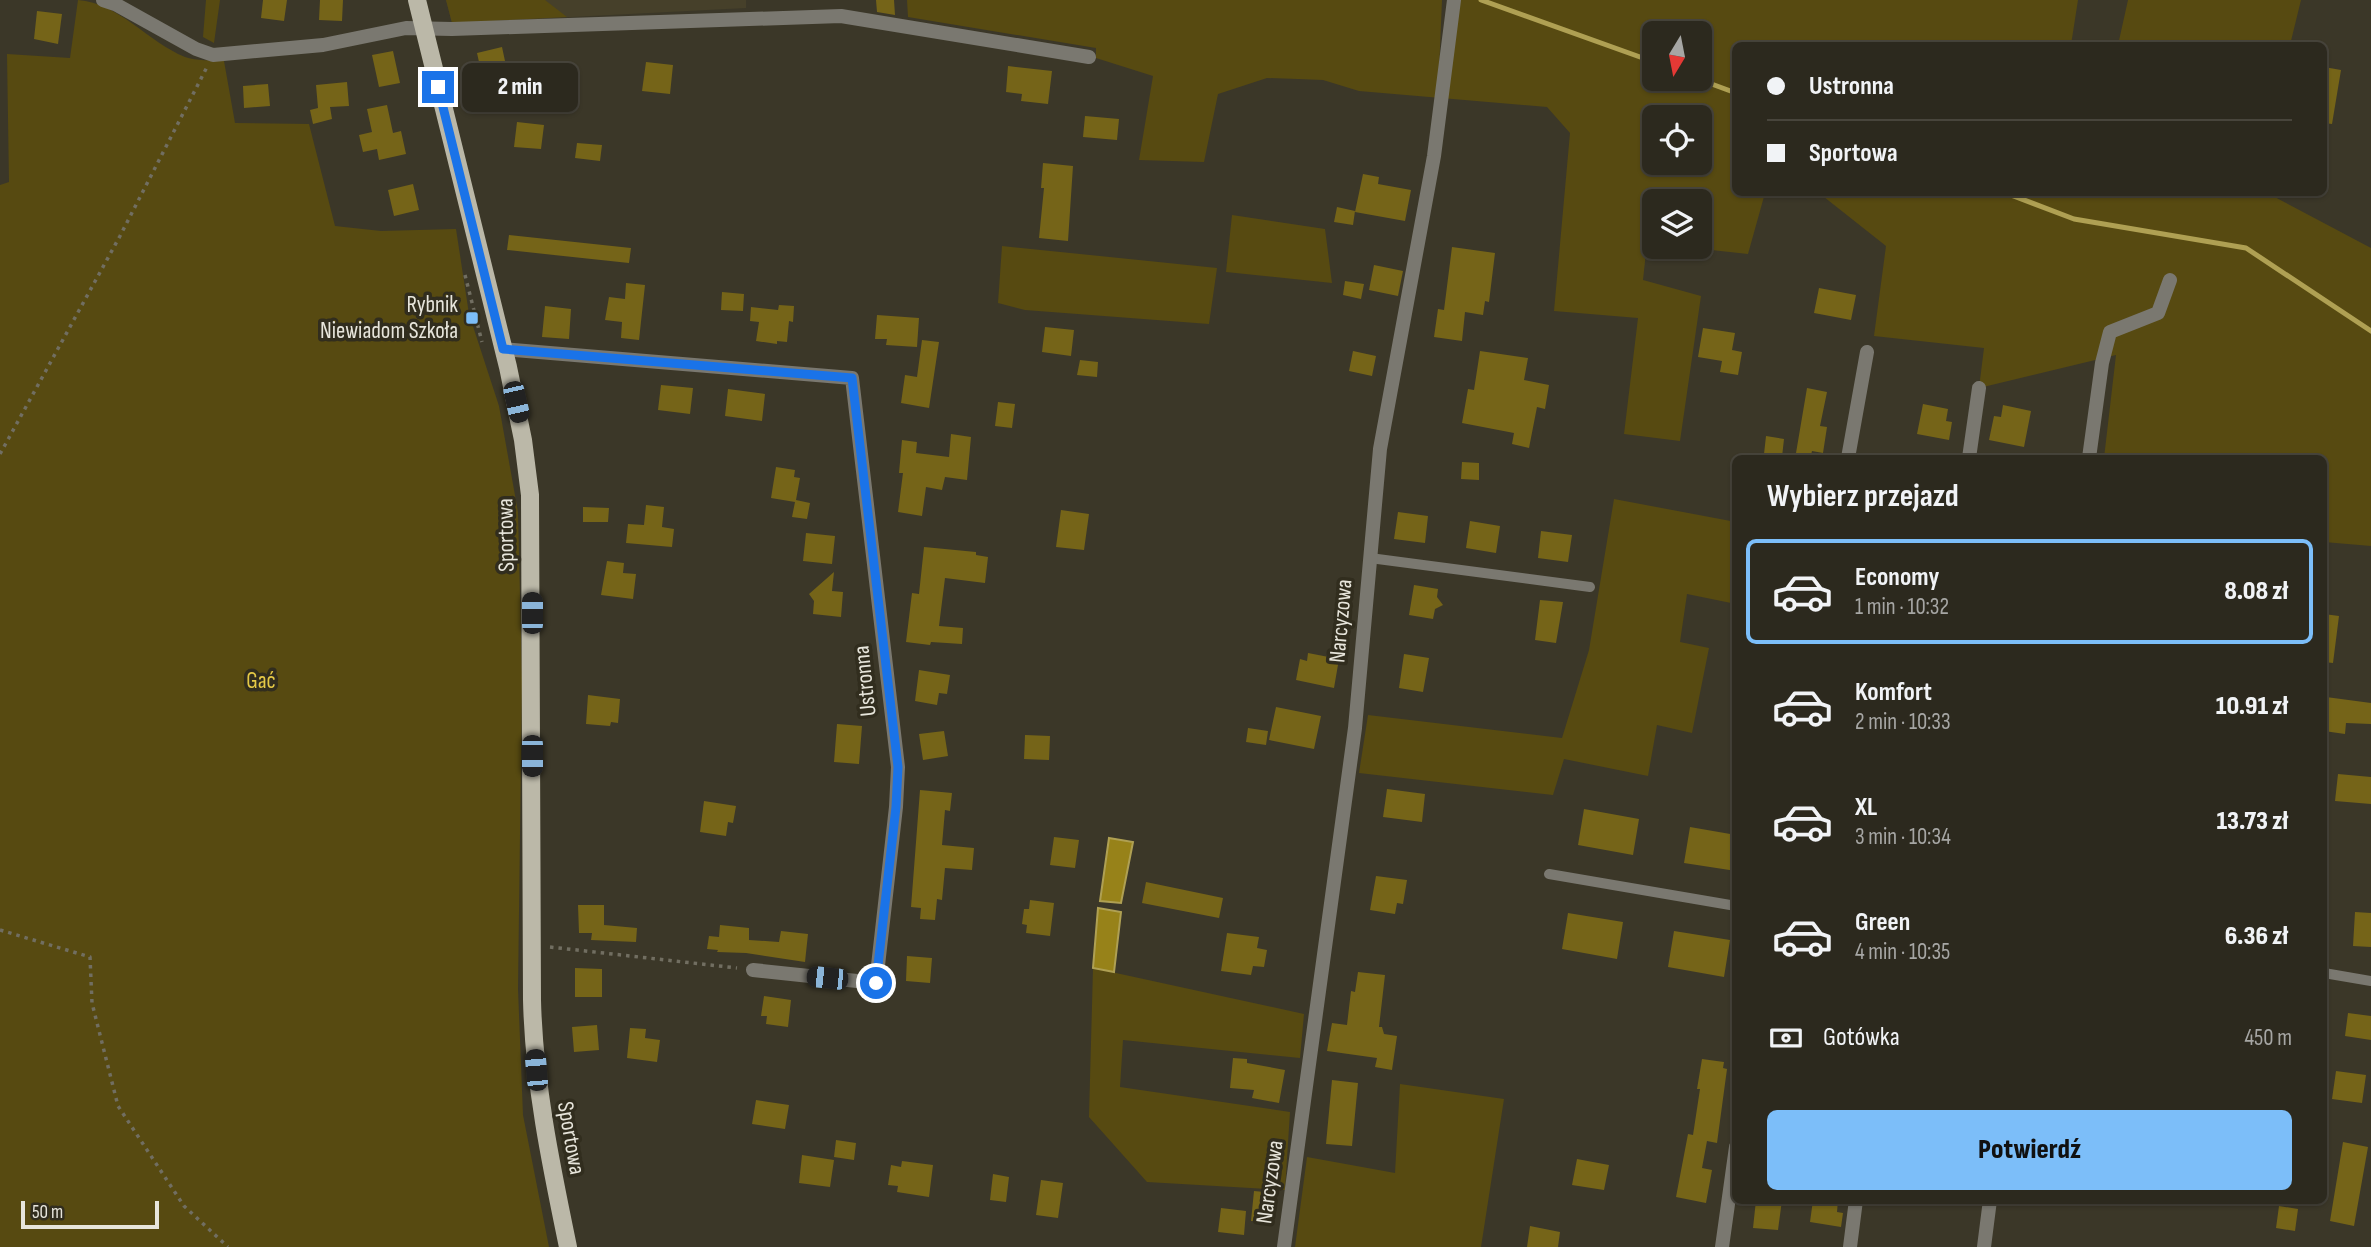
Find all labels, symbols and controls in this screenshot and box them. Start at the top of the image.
north arrow [1642,21,1712,91]
map controls [1642,21,1712,259]
callout: 2 min [462,62,578,112]
route end [422,71,454,103]
text: Ustronna [1809,71,1894,102]
text: 2 min [498,73,542,101]
button: locate [1642,105,1712,175]
text: Sportowa [1809,138,1898,169]
button: layers [1642,189,1712,259]
place label: Rybnik Niewiadom Szkoła [320,291,458,345]
marker: Rybnik Niewiadom Szkoła [464,310,480,326]
car [502,379,531,425]
text: Wybierz przejazd [1767,477,1959,516]
street label: Sportowa [491,498,521,572]
icon: car [1771,560,1834,623]
text: Economy [1855,562,1939,593]
text: 8.08 zł [2224,576,2288,607]
street label: Narcyzowa [1323,578,1359,664]
car [522,592,543,634]
text: 1 min · 10:32 [1855,593,1949,621]
street label: Ustronna [847,644,883,718]
park label: Gać [246,667,276,695]
icon: car [1771,675,1834,738]
text: Komfort [1855,677,1932,708]
text: 10.91 zł [2216,691,2288,722]
text: 2 min · 10:33 [1855,708,1951,736]
car [522,735,543,777]
icon: car [1771,790,1834,853]
text: XL [1855,792,1877,823]
text: 13.73 zł [2216,806,2288,837]
text: 3 min · 10:34 [1855,823,1951,851]
icon: car [1771,905,1834,968]
text: Green [1855,907,1910,938]
text: 6.36 zł [2225,921,2288,952]
text: 4 min · 10:35 [1855,938,1950,966]
car [806,965,849,991]
route start [860,967,892,999]
icon: cash [1767,1019,1805,1057]
text: Gotówka [1823,1022,1900,1053]
text: 450 m [2244,1024,2292,1052]
car [524,1048,549,1092]
street label: Sportowa [551,1099,591,1177]
button: Potwierdź [1767,1110,2292,1190]
street label: Narcyzowa [1250,1139,1290,1225]
scale bar [21,1198,159,1230]
text: 50 m [32,1201,63,1224]

